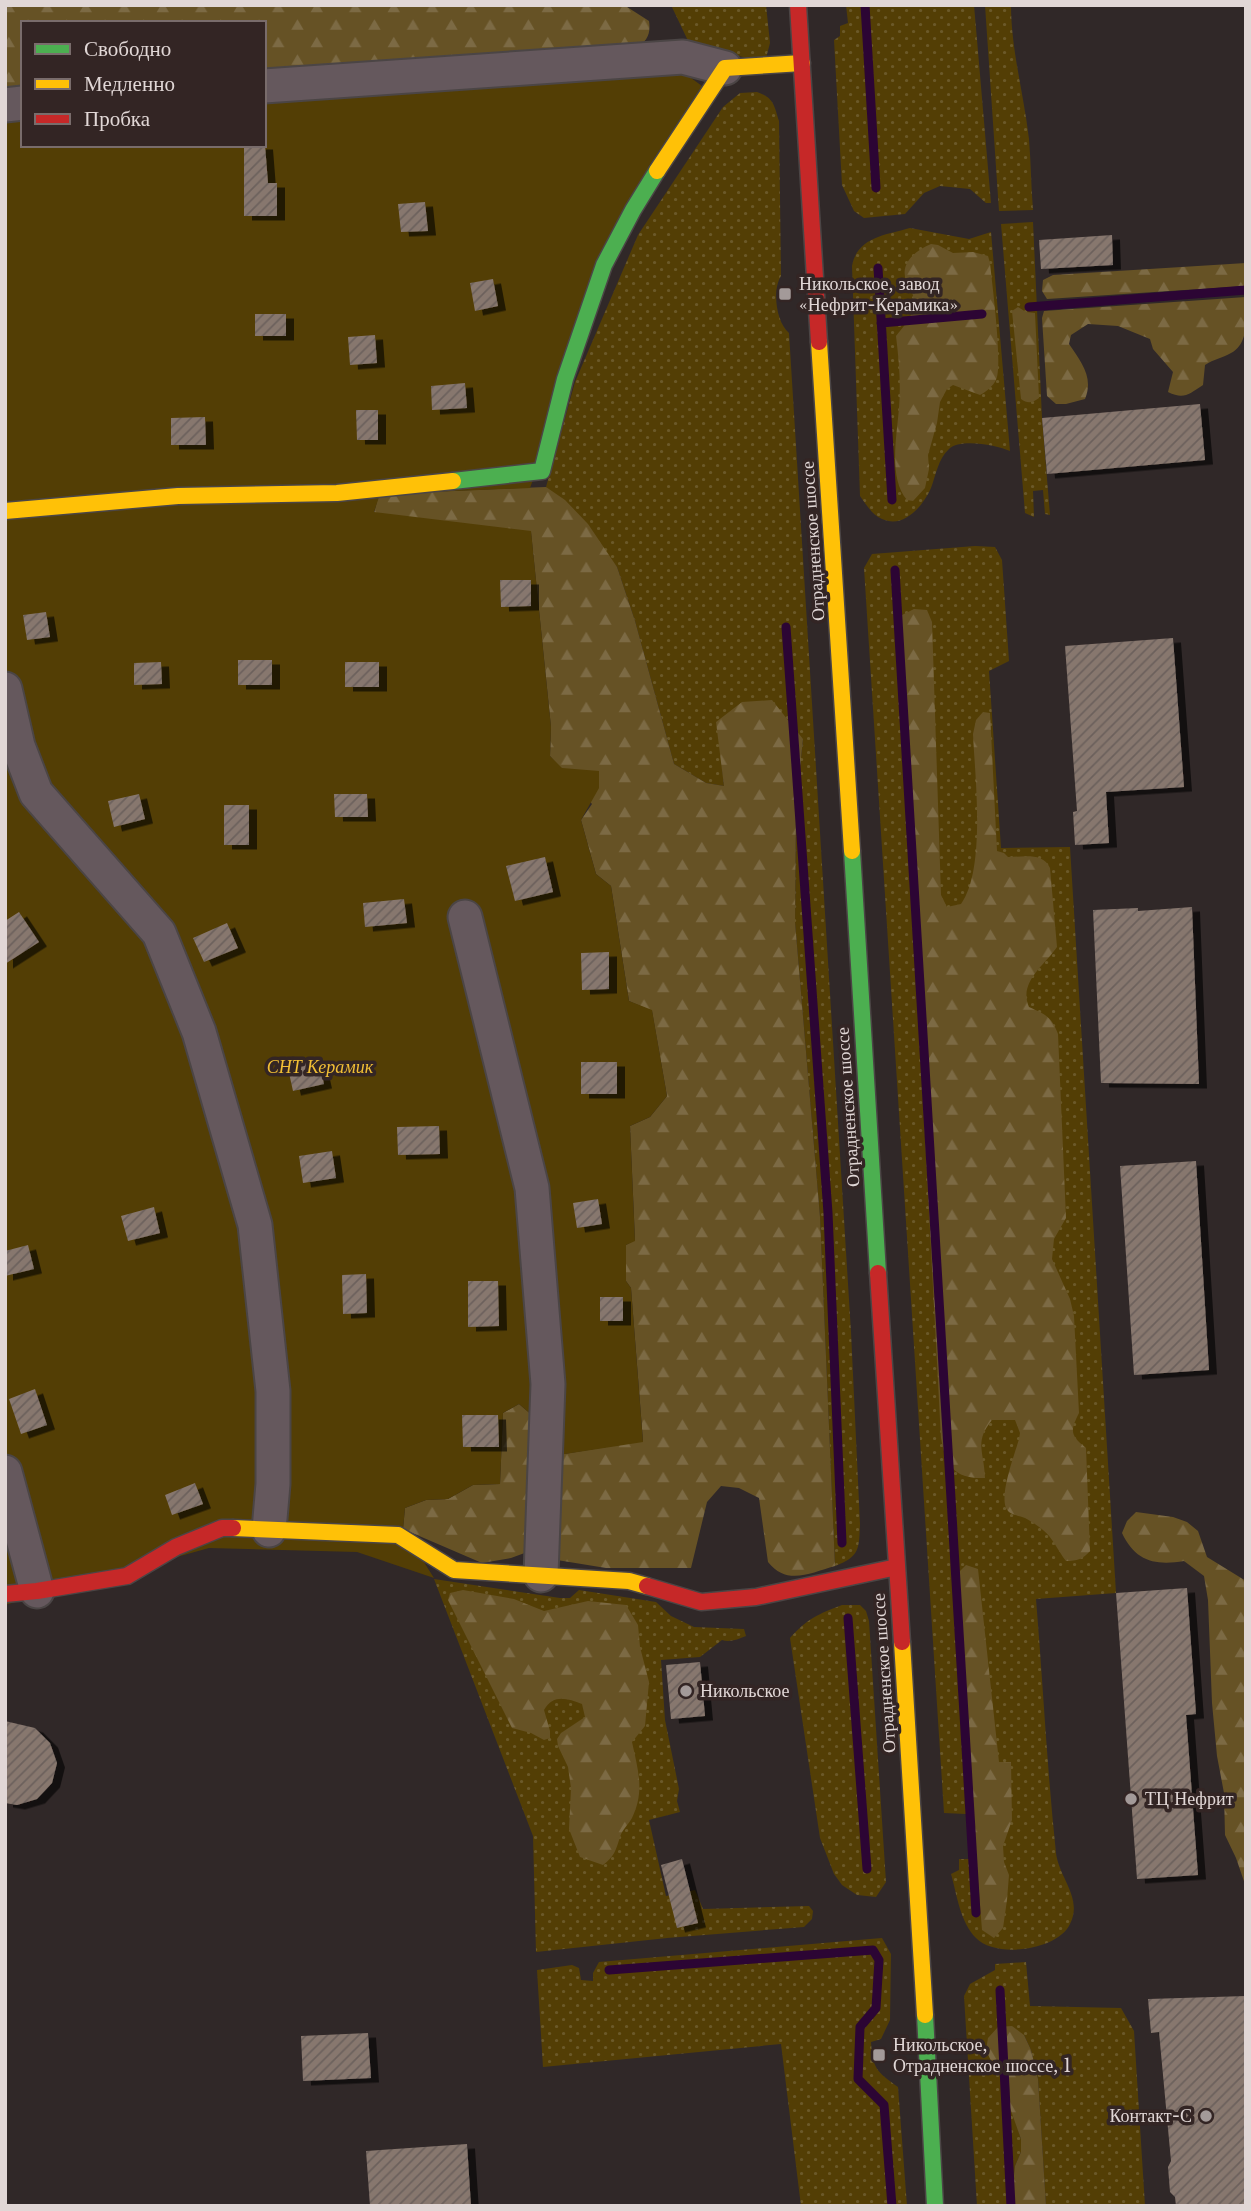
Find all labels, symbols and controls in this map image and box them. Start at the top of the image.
legend [21,21,266,147]
text: Свободно [84,36,171,62]
text: Медленно [84,71,175,97]
text: Пробка [84,106,151,132]
place label: Никольское, завод «Нефрит-Керамика» [799,273,958,316]
marker: Никольское, завод «Нефрит-Керамика» [777,286,793,302]
street label: Отрадненское шоссе [796,460,830,622]
street label: Отрадненское шоссе [831,1026,865,1188]
park label: СНТ Керамик [267,1056,374,1078]
street label: Отрадненское шоссе [867,1592,901,1754]
place label: Никольское [700,1680,789,1702]
marker: Никольское [678,1683,694,1699]
place label: ТЦ Нефрит [1145,1788,1234,1810]
marker: ТЦ Нефрит [1123,1791,1139,1807]
place label: Никольское, Отрадненское шоссе, 1 [893,2034,1071,2077]
marker: Никольское, Отрадненское шоссе, 1 [871,2047,887,2063]
place label: Контакт-С [1109,2105,1192,2127]
marker: Контакт-С [1198,2108,1214,2124]

